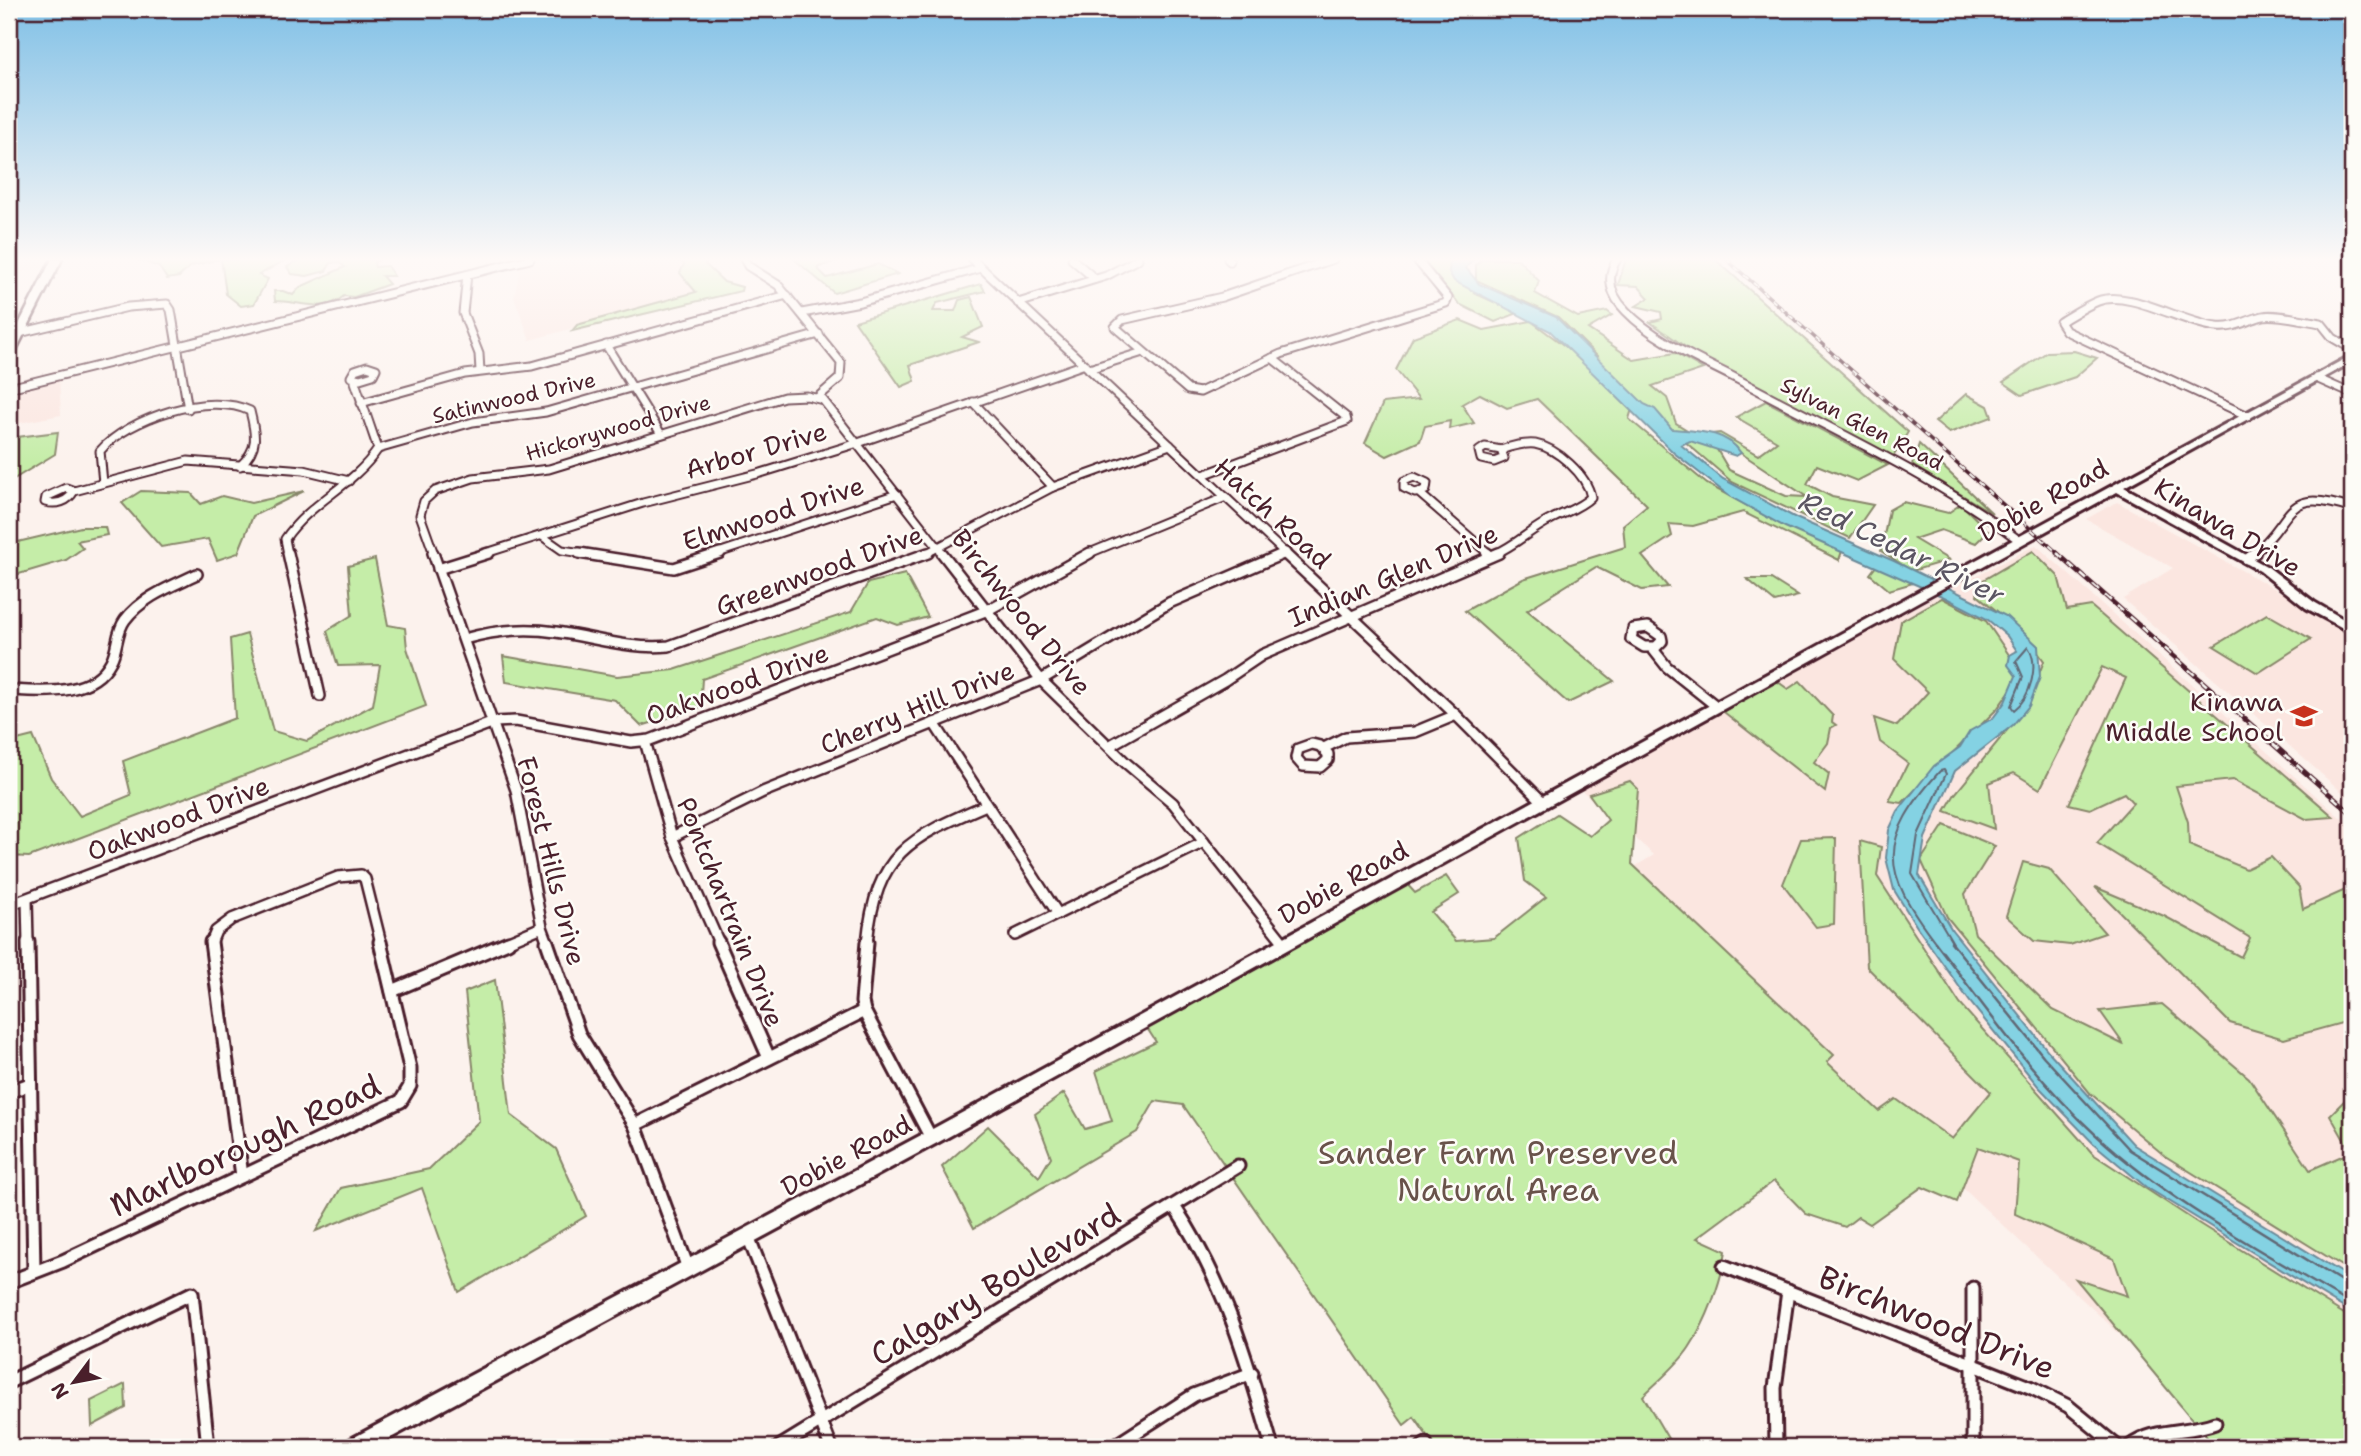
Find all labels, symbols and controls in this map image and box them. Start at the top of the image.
street label: Satinwood Drive [430,366,598,430]
street label: Sylvan Glen Road [1776,371,1948,477]
street label: Hickorywood Drive [522,388,714,468]
street label: Arbor Drive [681,413,831,487]
street label: Hatch Road [1207,450,1339,576]
street label: Dobie Road [1972,450,2114,550]
street label: Elmwood Drive [678,467,868,559]
street label: Kinawa Drive [2148,469,2308,585]
water label: Red Cedar River [1793,482,2012,614]
street label: Indian Glen Drive [1283,515,1503,635]
street label: Greenwood Drive [711,516,927,624]
street label: Birchwood Drive [944,522,1100,702]
street label: Oakwood Drive [641,635,833,733]
street label: Cherry Hill Drive [815,652,1019,762]
place label: Kinawa Middle School [2105,684,2283,749]
school or university icon: Kinawa Middle School [2289,701,2319,731]
street label: Forest Hills Drive [509,753,595,969]
street label: Oakwood Drive [82,767,274,869]
street label: Pontchartrain Drive [669,792,793,1032]
street label: Dobie Road [1272,832,1414,932]
street label: Marlborough Road [103,1063,387,1227]
street label: Dobie Road [774,1106,918,1204]
park label: Sander Farm Preserved Natural Area [1318,1131,1678,1211]
street label: Calgary Boulevard [862,1192,1128,1376]
street label: Birchwood Drive [1812,1255,2062,1389]
north arrow [38,1348,108,1418]
text: N [45,1378,75,1404]

